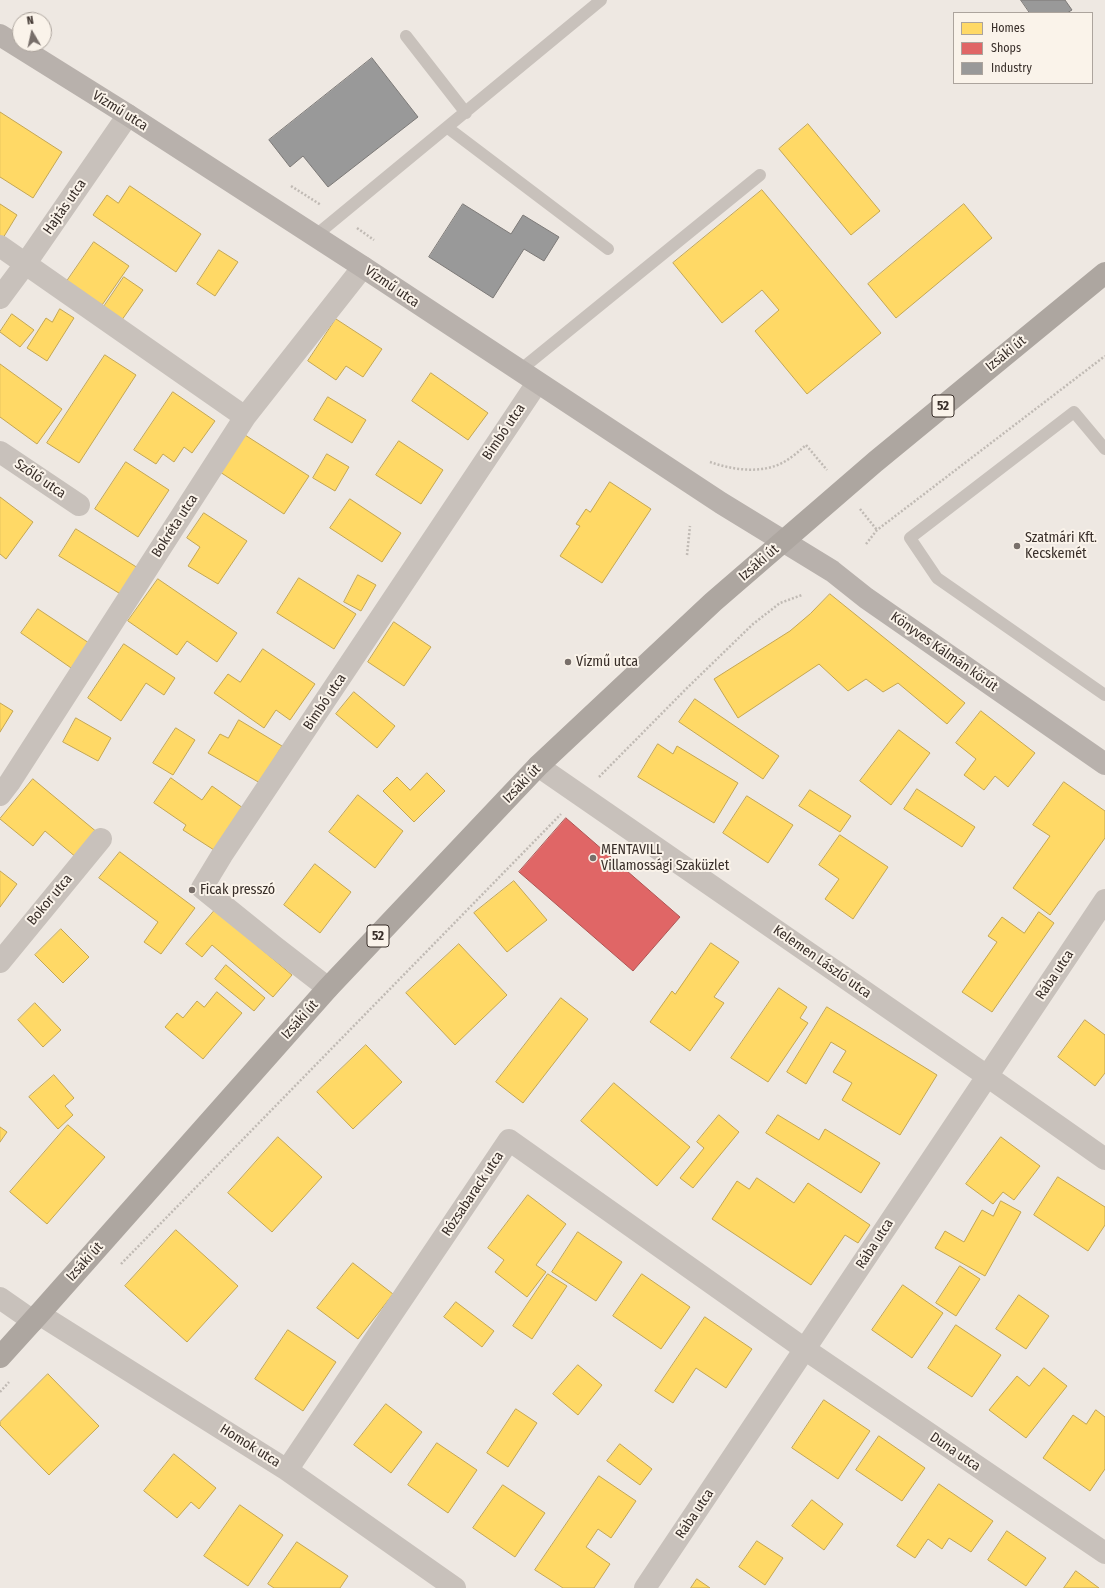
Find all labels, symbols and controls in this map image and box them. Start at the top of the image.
north arrow [12,12,52,52]
legend [953,12,1093,84]
text: N [26,14,34,28]
text: Homes [991,21,1025,35]
text: Shops [991,41,1021,55]
text: Industry [991,61,1032,75]
street label: Vízmű utca [89,87,151,135]
street label: Hajtás utca [40,176,90,238]
street label: Vízmű utca [362,263,422,311]
street label: Izsáki út [982,333,1030,375]
road number: 52 [932,395,954,417]
street label: Bimbó utca [479,401,529,463]
street label: Szőlő utca [11,456,69,502]
street label: Bokréta utca [148,491,202,561]
place label: Szatmári Kft. Kecskemét [1025,530,1097,562]
street label: Izsáki út [736,541,782,585]
marker: Szatmári Kft. Kecskemét [1012,541,1022,551]
street label: Könyves Kálmán körút [887,609,1001,695]
place label: Vízmű utca [576,654,638,670]
marker: Vízmű utca [563,657,573,667]
street label: Bimbó utca [300,671,350,733]
street label: Izsáki út [500,761,544,807]
place label: MENTAVILL Villamossági Szaküzlet [601,842,729,874]
marker: MENTAVILL Villamossági Szaküzlet [588,853,598,863]
street label: Bokor utca [24,871,76,929]
place label: Ficak presszó [200,882,275,898]
marker: Ficak presszó [187,885,197,895]
street label: Kelemen László utca [770,922,874,1002]
road number: 52 [367,925,389,947]
street label: Rába utca [1032,947,1078,1003]
street label: Izsáki út [278,997,322,1043]
street label: Rózsabarack utca [438,1148,508,1240]
street label: Rába utca [853,1216,897,1272]
street label: Izsáki út [63,1239,107,1285]
street label: Homok utca [217,1421,283,1471]
street label: Duna utca [927,1429,983,1475]
street label: Rába utca [672,1486,718,1542]

